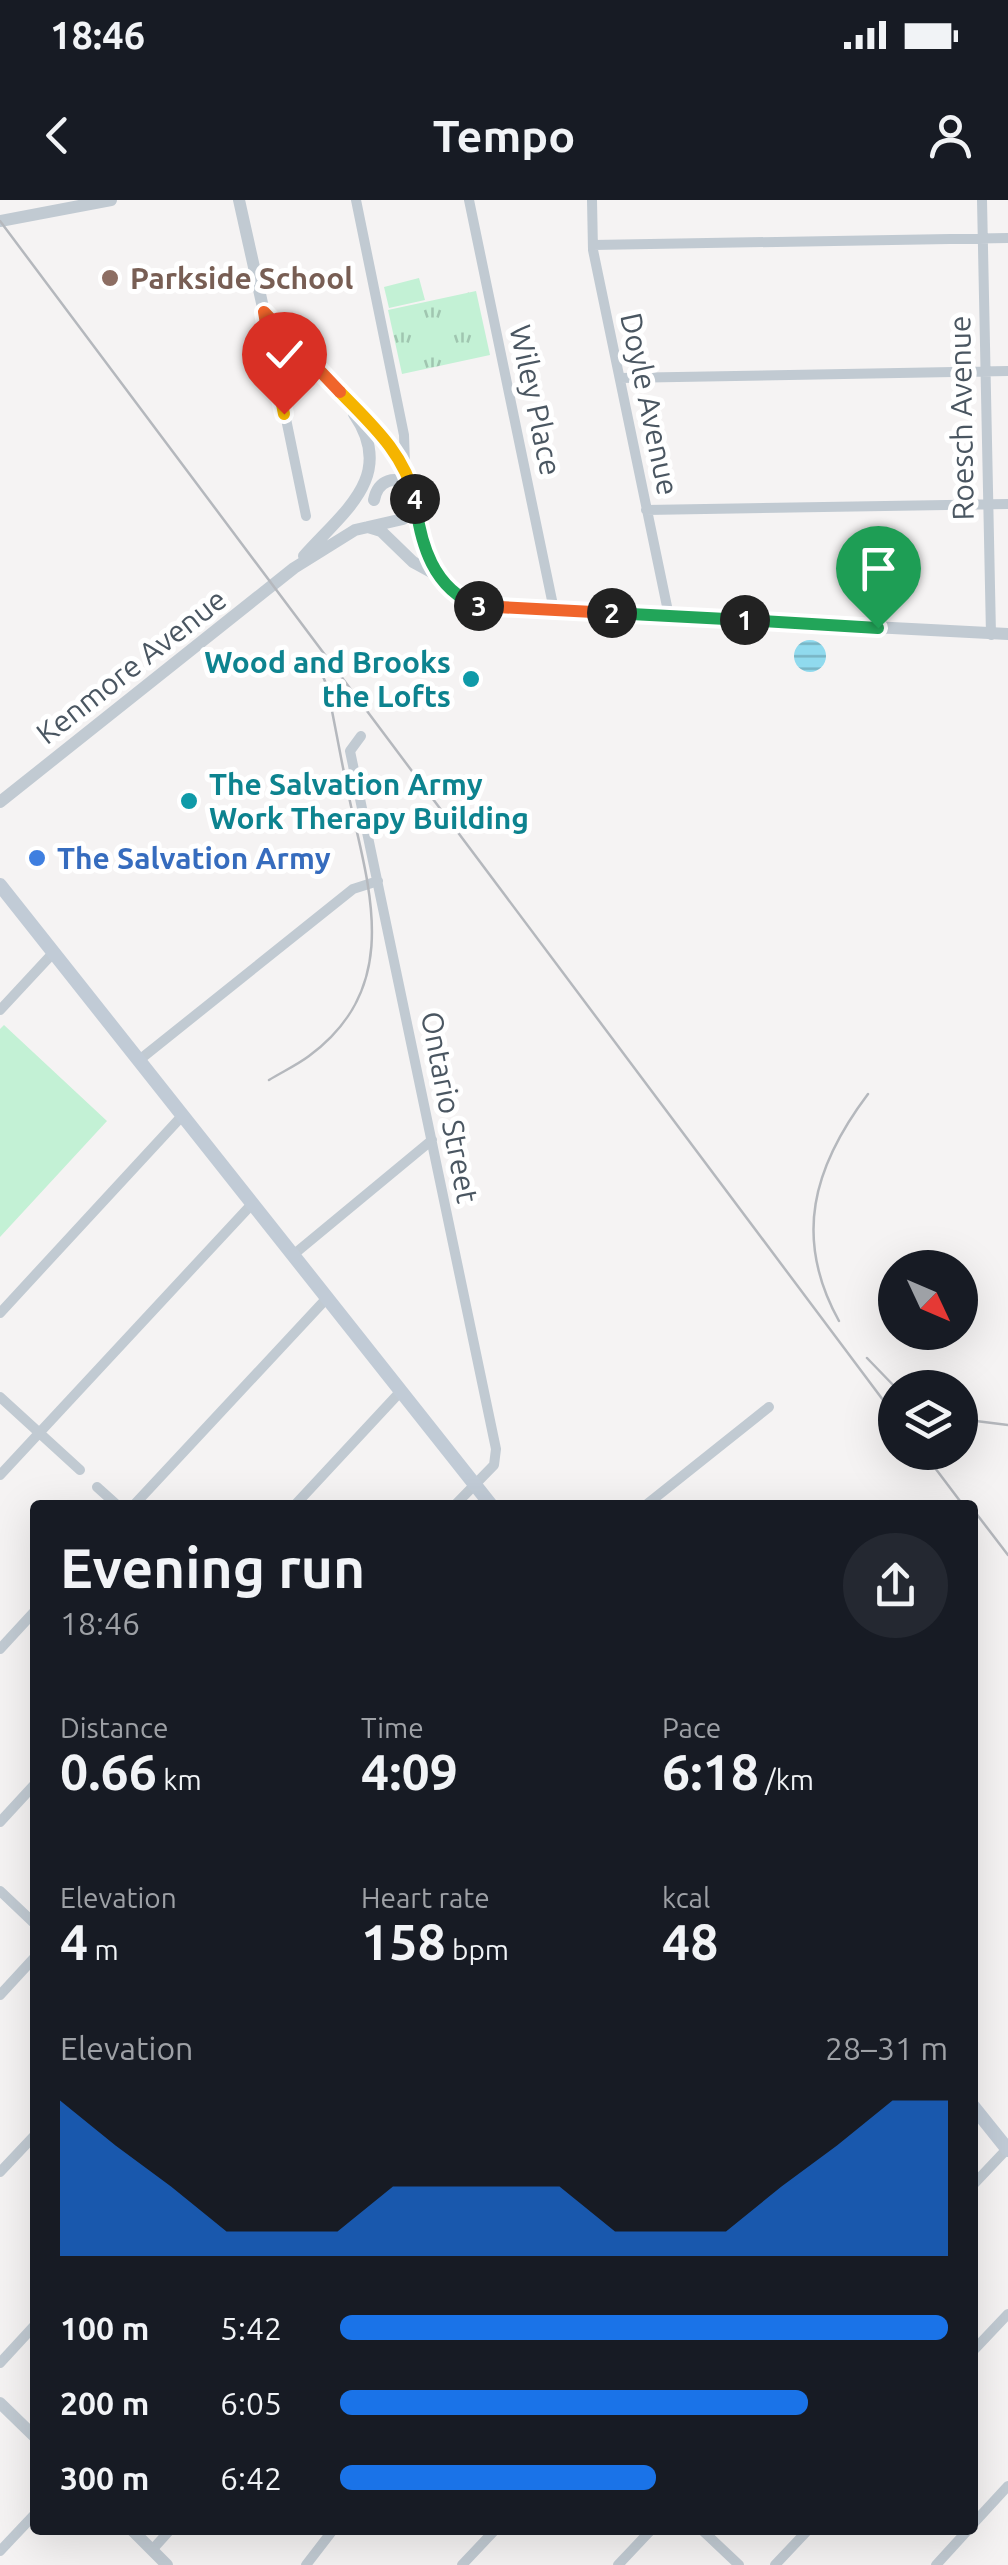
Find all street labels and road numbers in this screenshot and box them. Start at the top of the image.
street label: Doyle Avenue [614,310,686,498]
street label: Roesch Avenue [942,315,980,521]
street label: Wiley Place [503,322,569,478]
street label: Kenmore Avenue [30,582,232,750]
street label: Ontario Street [415,1008,485,1206]

